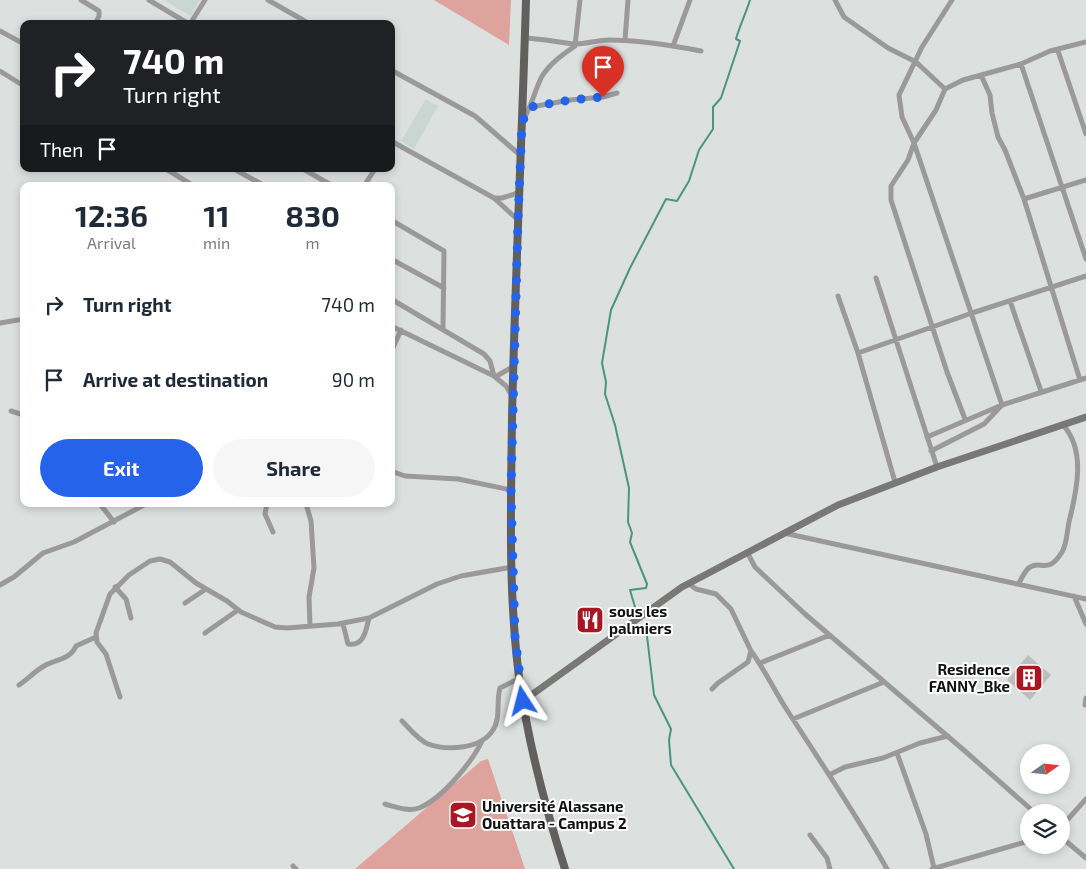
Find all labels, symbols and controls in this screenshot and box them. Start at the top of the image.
text: 740 m [123,39,224,81]
icon: right [40,40,105,105]
pin [582,46,624,97]
icon: arrive [589,53,617,81]
text: Turn right [123,81,221,107]
icon: arrive [93,135,121,163]
text: Then [40,138,83,161]
text: 12:36 [75,197,148,233]
text: 11 [204,197,230,233]
text: 830 [285,197,340,233]
text: Arrival [87,233,136,252]
text: min [203,233,230,252]
text: m [306,233,320,252]
icon: right [40,291,68,319]
text: Turn right [83,293,171,316]
text: 740 m [321,293,375,316]
icon: arrive [40,366,68,394]
text: Arrive at destination [83,368,268,391]
text: 90 m [332,368,375,391]
button: Exit [40,439,203,497]
button: Share [213,439,375,497]
place label: sous les palmiers [609,602,672,637]
restaurant icon: sous les palmiers [575,605,605,635]
place label: Residence FANNY_Bke [929,660,1010,695]
building icon: Residence FANNY_Bke [1014,663,1044,693]
position arrow [496,674,548,726]
north arrow [1020,744,1070,794]
map controls [1020,744,1070,854]
place label: Université Alassane Ouattara - Campus 2 [482,797,627,832]
school or university icon: Université Alassane Ouattara - Campus 2 [448,800,478,830]
button: layers [1020,804,1070,854]

